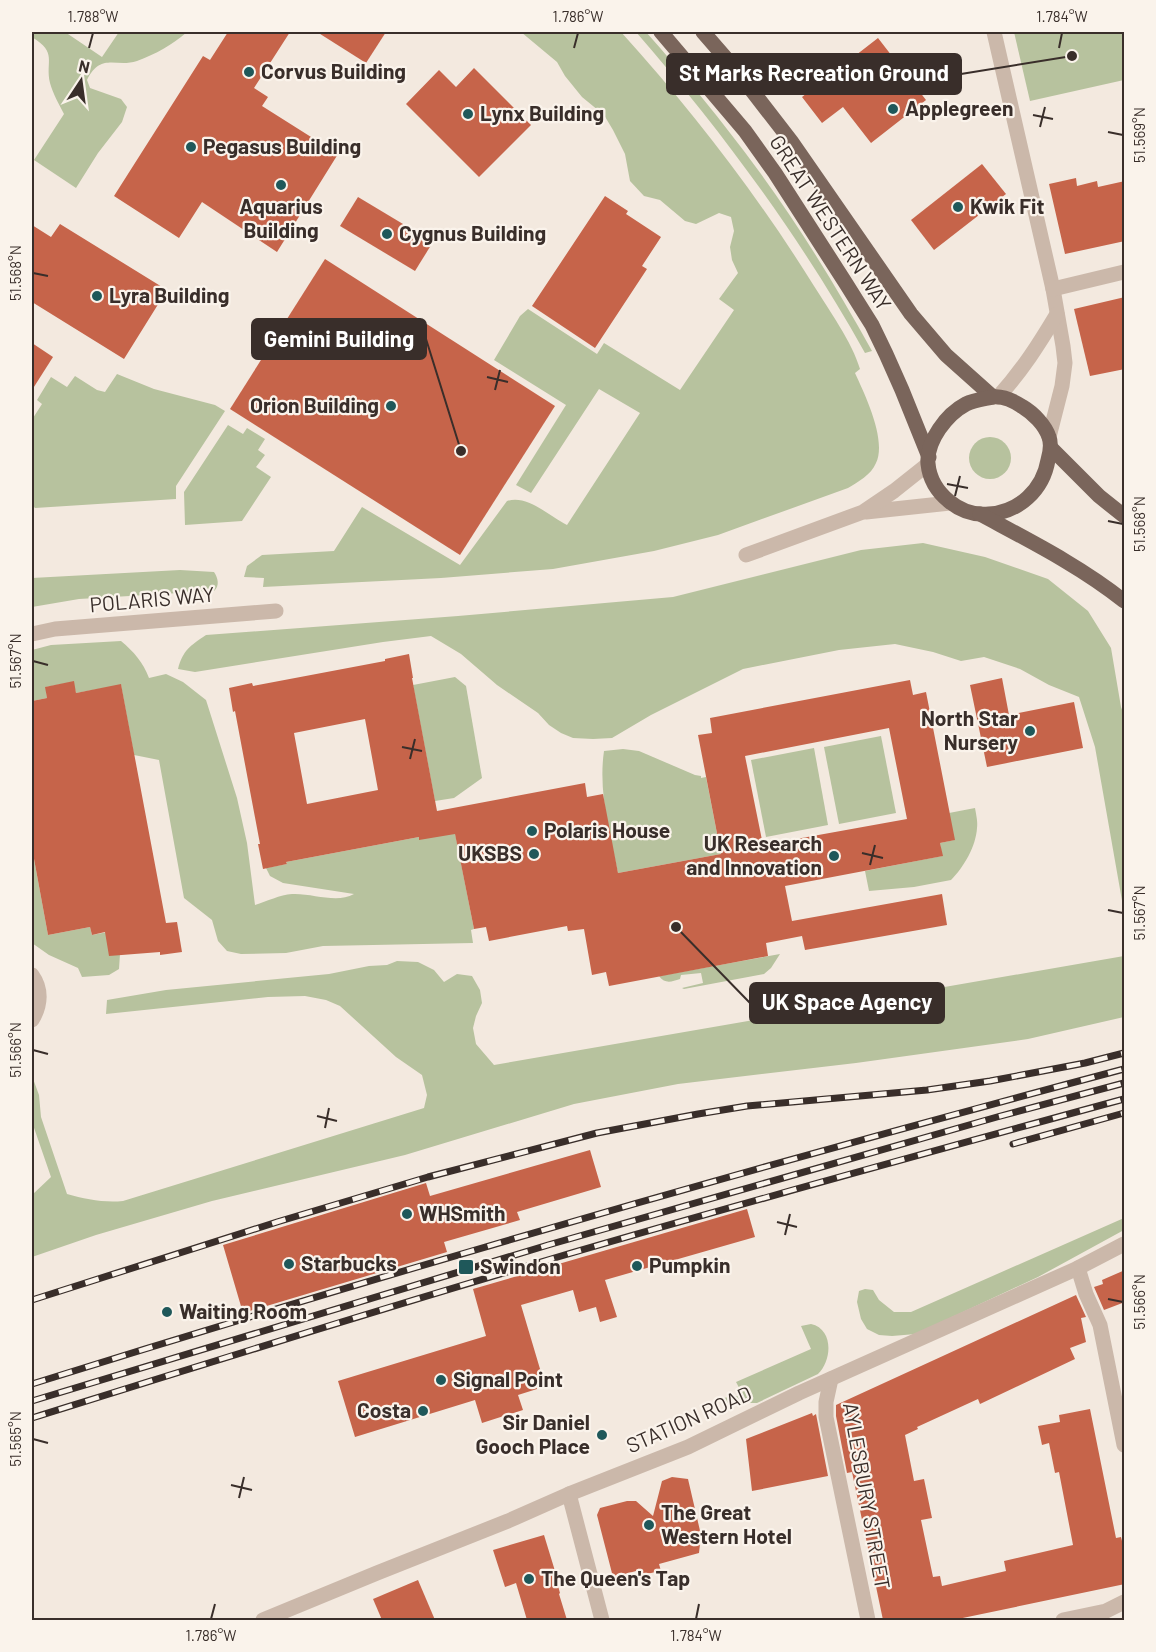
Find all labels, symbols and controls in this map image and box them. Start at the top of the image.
text: 1.788°W [67,7,119,25]
text: 1.786°W [553,7,603,25]
text: 1.784°W [1036,7,1088,25]
north arrow [51,51,111,111]
callout: St Marks Recreation Ground [667,54,961,94]
text: N [77,55,92,76]
place label: Corvus Building [261,58,406,83]
text: St Marks Recreation Ground [679,59,949,85]
marker: Corvus Building [242,65,256,79]
place label: Applegreen [905,95,1013,120]
place label: Lynx Building [480,100,604,125]
marker: Applegreen [886,102,900,116]
marker: Lynx Building [461,107,475,121]
text: 51.569°N [1130,107,1148,163]
street label: GREAT WESTERN WAY [765,130,897,315]
place label: Pegasus Building [203,133,361,158]
marker: Pegasus Building [184,140,198,154]
marker: Aquarius Building [274,178,288,192]
place label: Aquarius Building [239,193,323,242]
place label: Kwik Fit [970,193,1044,218]
marker: Kwik Fit [951,200,965,214]
place label: Cygnus Building [399,220,546,245]
marker: Cygnus Building [380,227,394,241]
text: 51.568°N [6,245,24,301]
place label: Lyra Building [109,282,229,307]
marker: Lyra Building [90,289,104,303]
callout: Gemini Building [252,319,426,359]
text: Gemini Building [264,325,414,351]
place label: Orion Building [250,392,379,417]
marker: Orion Building [384,399,398,413]
text: 51.568°N [1130,496,1148,552]
street label: POLARIS WAY [88,581,216,616]
text: 51.567°N [6,633,24,689]
place label: North Star Nursery [921,705,1018,754]
marker: North Star Nursery [1023,724,1037,738]
place label: Polaris House [544,817,670,842]
marker: Polaris House [525,824,539,838]
place label: UK Research and Innovation [686,830,822,879]
place label: UKSBS [458,840,522,865]
marker: UKSBS [527,847,541,861]
marker: UK Research and Innovation [827,849,841,863]
text: 51.567°N [1130,885,1148,941]
callout: UK Space Agency [750,983,944,1023]
text: UK Space Agency [762,988,932,1014]
text: 51.566°N [6,1022,24,1078]
place label: WHSmith [419,1200,505,1225]
marker: WHSmith [400,1207,414,1221]
place label: Starbucks [301,1250,397,1275]
place label: Pumpkin [649,1252,730,1277]
place label: Swindon [480,1253,561,1278]
marker: Starbucks [282,1257,296,1271]
marker: Swindon [457,1258,475,1276]
marker: Pumpkin [630,1259,644,1273]
text: 51.566°N [1130,1274,1148,1330]
place label: Waiting Room [179,1298,307,1323]
marker: Waiting Room [160,1305,174,1319]
place label: Signal Point [453,1366,563,1391]
marker: Signal Point [434,1373,448,1387]
street label: STATION ROAD [622,1380,755,1457]
place label: Costa [357,1397,411,1422]
street label: AYLESBURY STREET [839,1400,896,1591]
marker: Costa [416,1404,430,1418]
place label: Sir Daniel Gooch Place [475,1409,590,1458]
text: 51.565°N [6,1411,24,1467]
marker: Sir Daniel Gooch Place [595,1428,609,1442]
place label: The Great Western Hotel [661,1499,792,1548]
marker: The Great Western Hotel [642,1518,656,1532]
place label: The Queen's Tap [541,1565,690,1590]
marker: The Queen's Tap [522,1572,536,1586]
text: 1.786°W [186,1626,236,1644]
text: 1.784°W [670,1626,722,1644]

